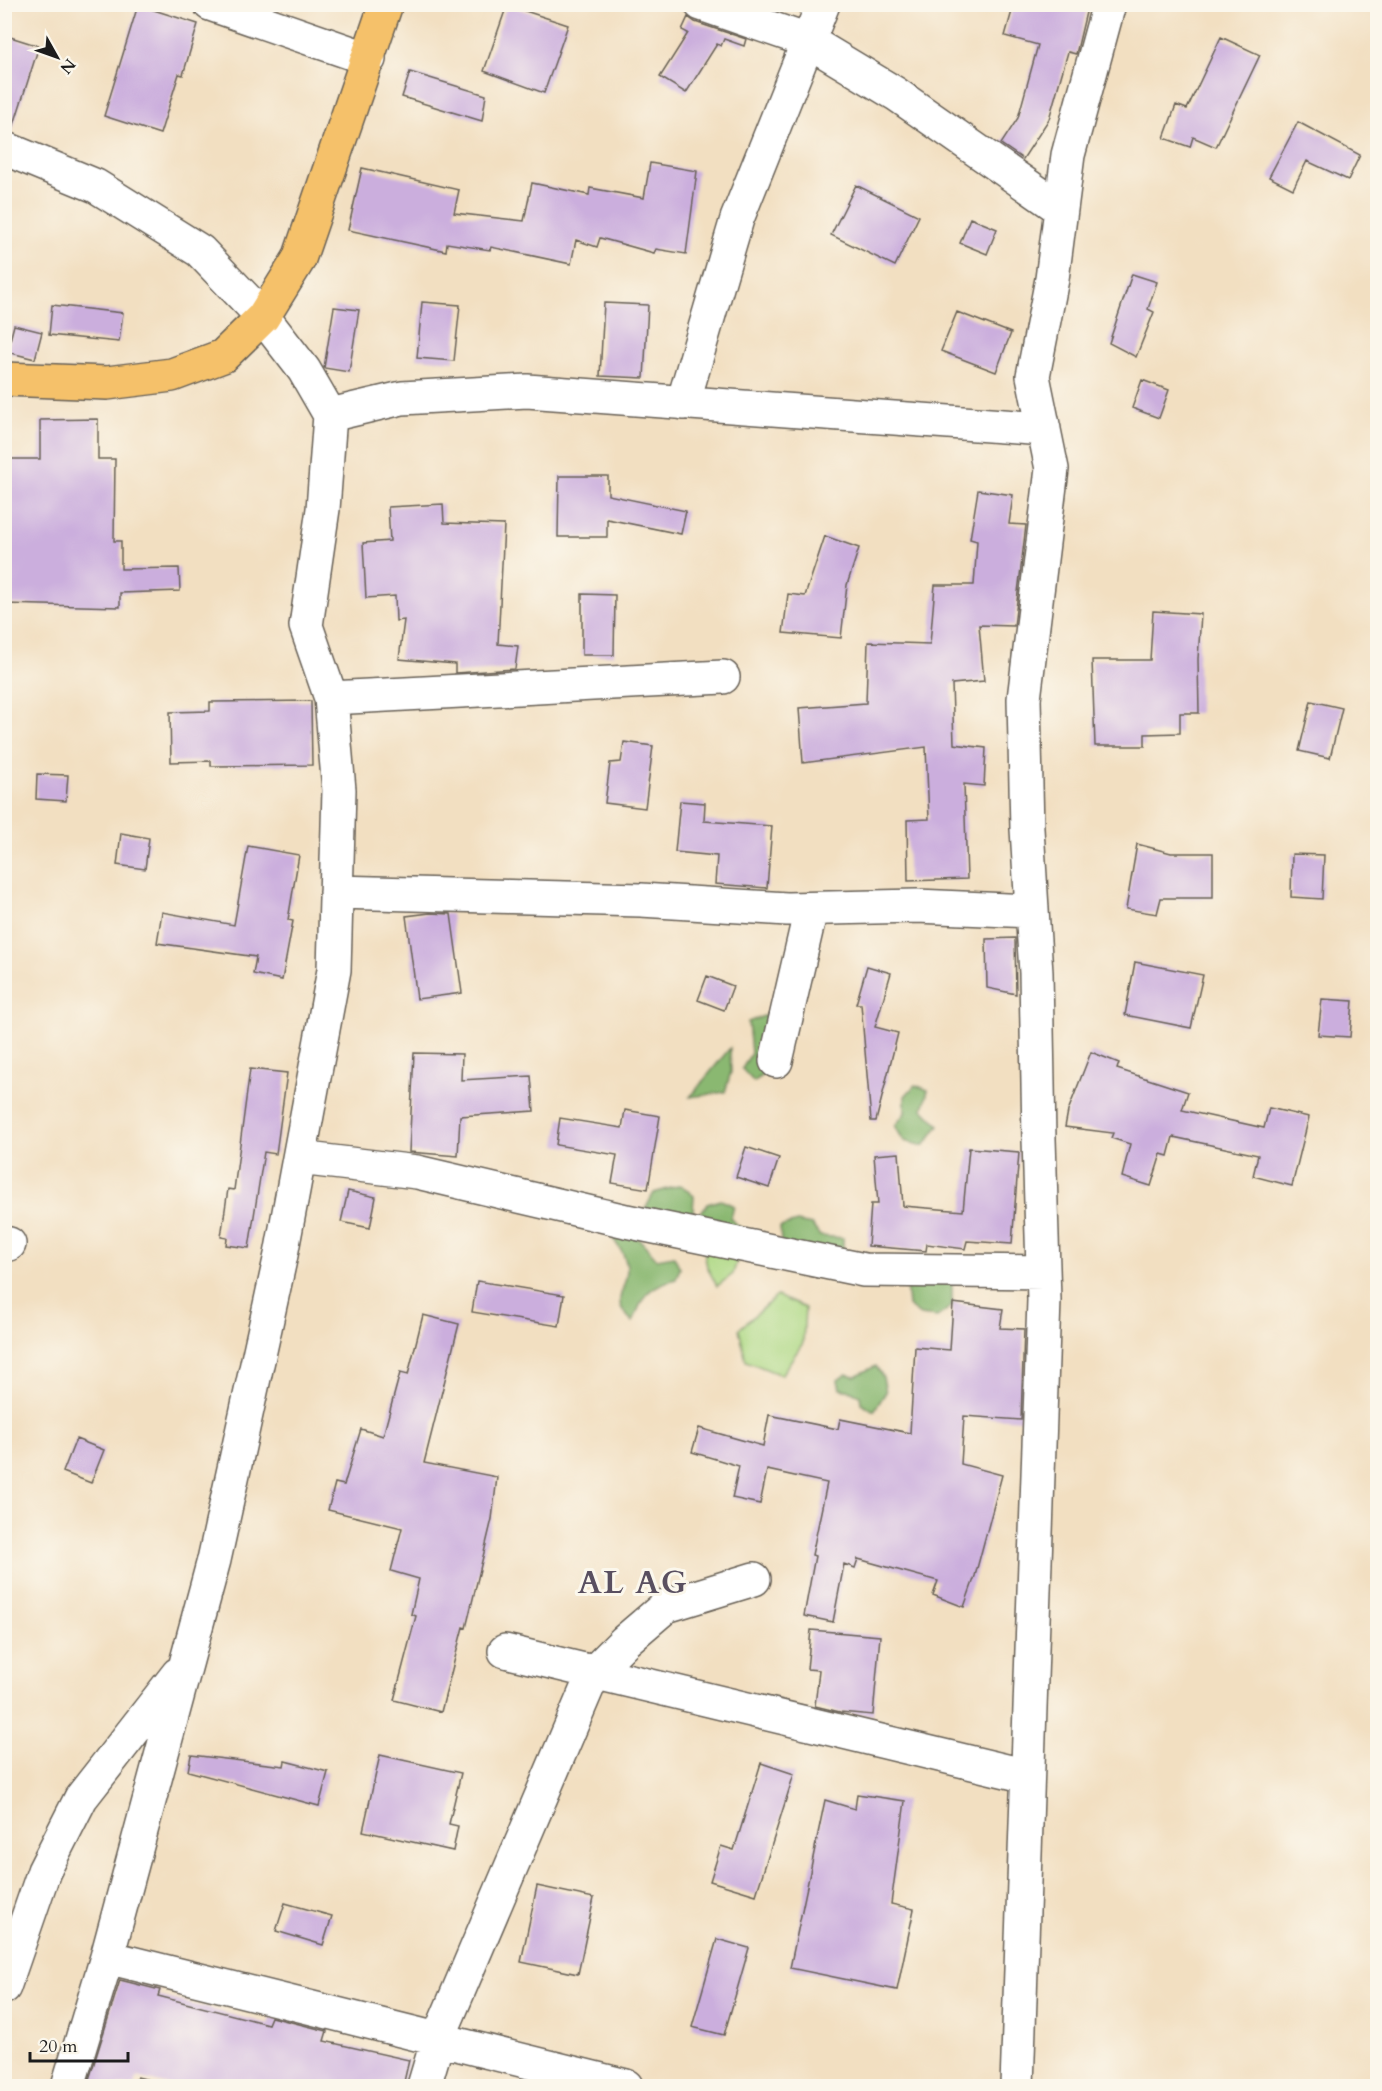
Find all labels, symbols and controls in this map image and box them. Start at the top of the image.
north arrow [27,27,87,87]
text: N [55,54,81,78]
district label: AL AG [578,1561,688,1605]
scale bar [30,2025,128,2063]
text: 20 m [39,2034,78,2059]

